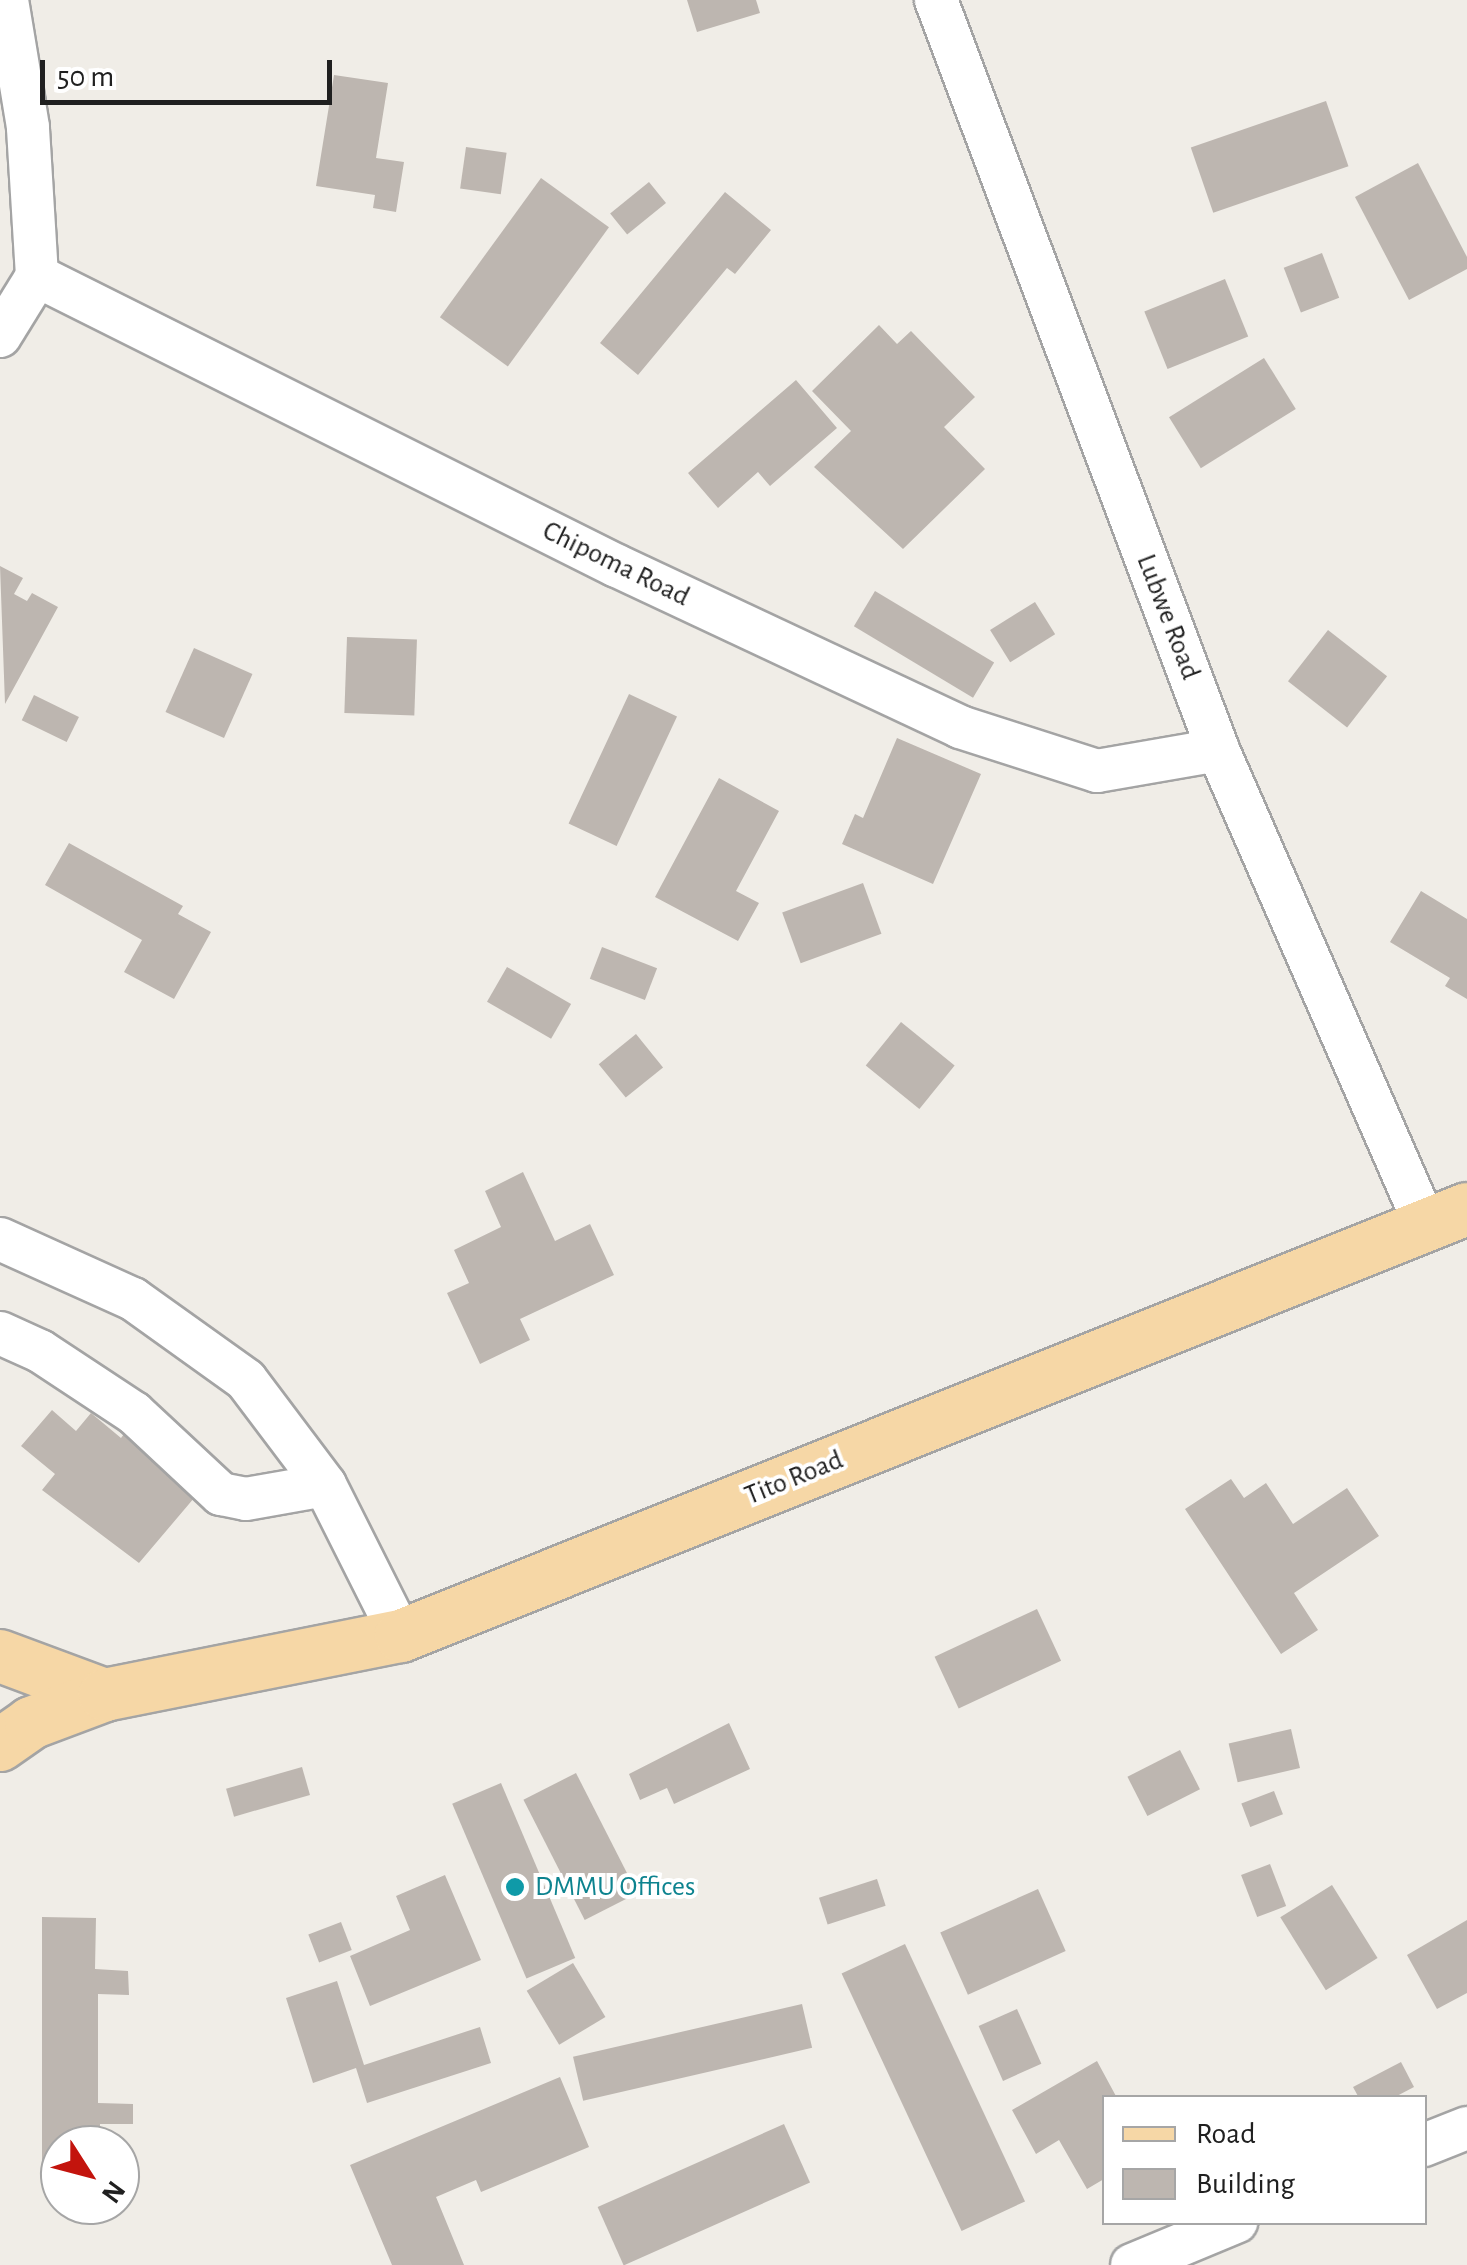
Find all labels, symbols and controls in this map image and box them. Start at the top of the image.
scale bar [45,40,338,102]
text: 50 m [57,62,114,92]
street label: Chipoma Road [537,514,695,614]
street label: Lubwe Road [1129,550,1207,684]
street label: Tito Road [740,1443,848,1513]
place label: DMMU Offices [535,1870,695,1904]
marker: DMMU Offices [504,1876,526,1898]
legend [1102,2095,1427,2225]
text: Road [1196,2119,1256,2149]
north arrow [40,2125,140,2225]
text: Building [1196,2169,1295,2199]
text: N [96,2175,130,2208]

